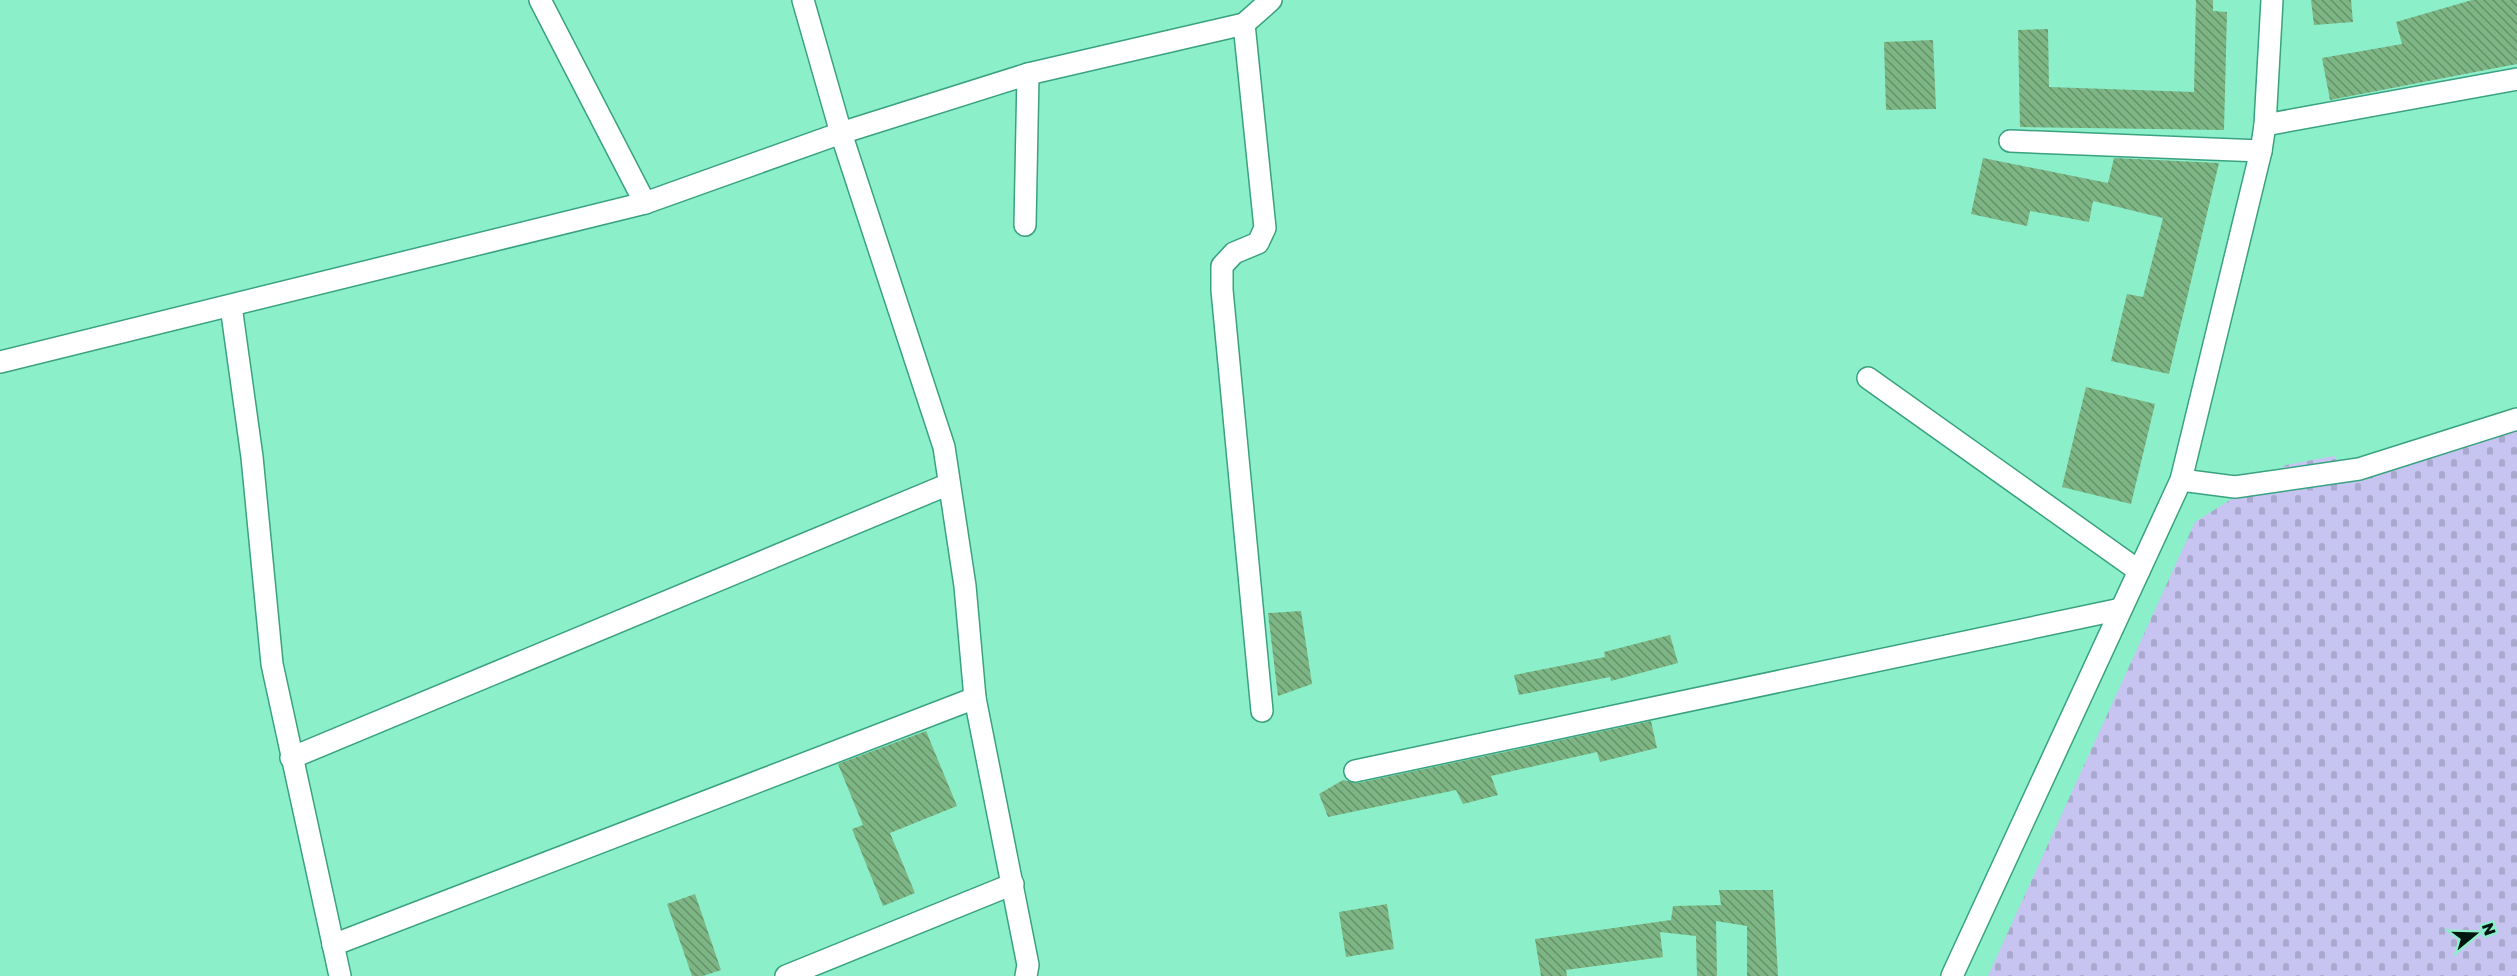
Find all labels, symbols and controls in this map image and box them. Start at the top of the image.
north arrow [2445,904,2505,964]
text: N [2478,920,2501,938]

